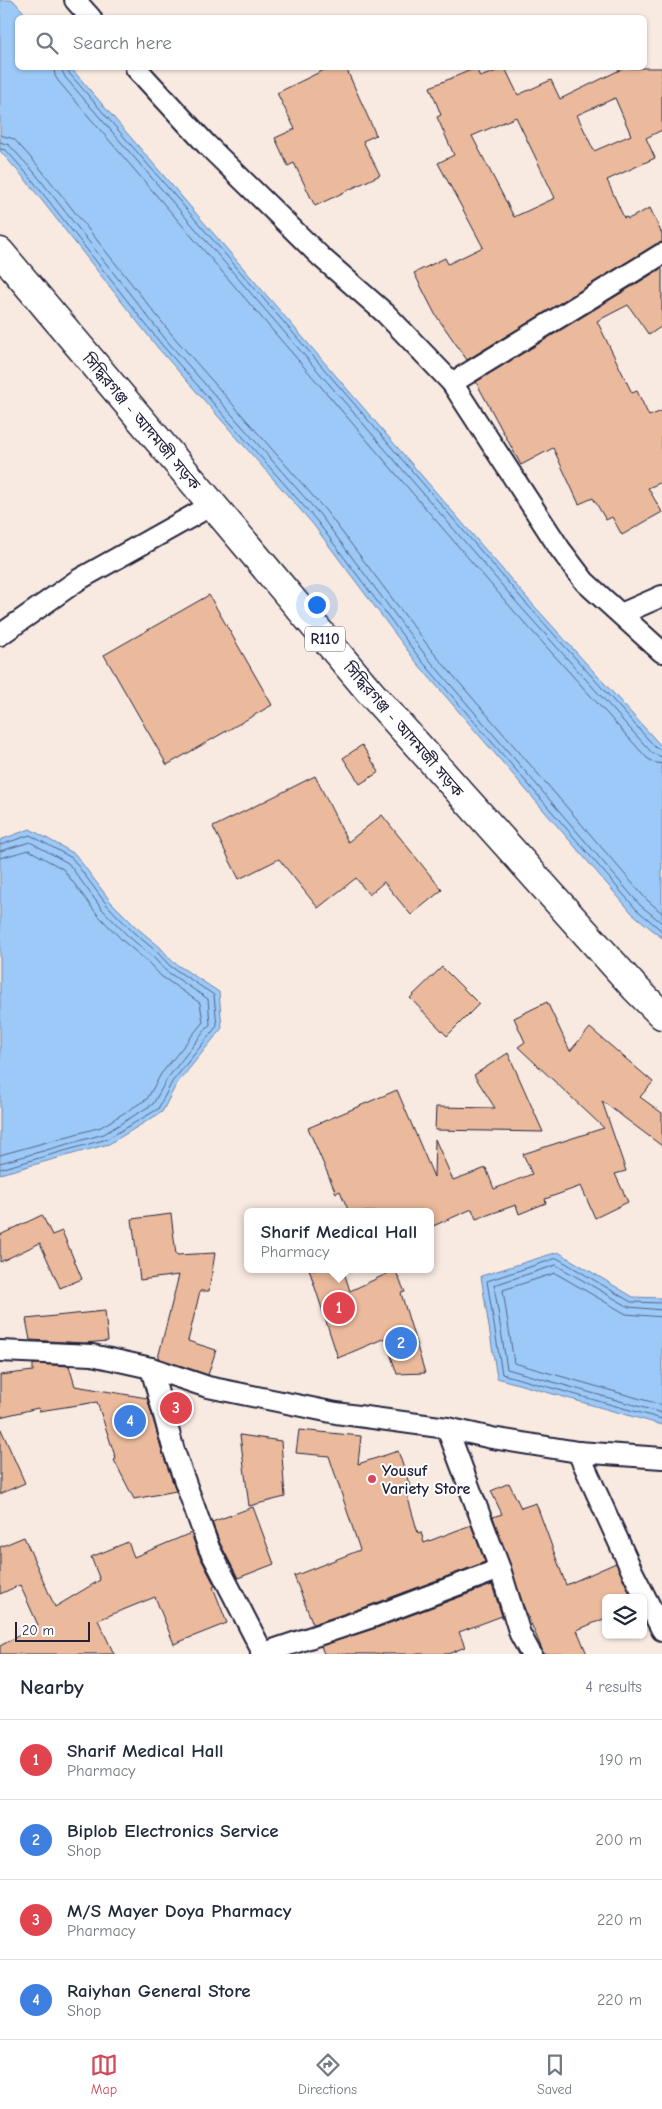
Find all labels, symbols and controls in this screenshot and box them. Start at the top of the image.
search box [15,15,647,70]
icon: search [33,29,61,57]
text: Search here [73,32,172,54]
street label: সিদ্ধিরগঞ্জ - আদমজী সড়ক [78,348,205,494]
your location [304,592,330,618]
road number: R110 [305,626,345,652]
street label: সিদ্ধিরগঞ্জ - আদমজী সড়ক [339,657,468,802]
popup [244,1208,434,1273]
text: Sharif Medical Hall [261,1221,417,1243]
text: Pharmacy [261,1243,329,1261]
pin: 1 [323,1289,355,1327]
pin: 2 [385,1324,417,1362]
pin: 3 [160,1389,192,1427]
pin: 4 [114,1402,146,1440]
place label: Yousuf Variety Store [382,1462,470,1498]
marker: Yousuf Variety Store [366,1473,378,1485]
map controls [602,1594,647,1639]
button: layers [602,1594,647,1639]
scale bar [15,1619,90,1642]
text: 20 m [22,1622,54,1639]
text: Nearby [20,1675,84,1699]
text: 4 results [585,1678,642,1696]
text: Sharif Medical Hall [67,1740,223,1762]
text: 1 [33,1751,39,1769]
text: 190 m [599,1751,642,1769]
text: Pharmacy [67,1762,136,1780]
text: Biplob Electronics Service [67,1820,279,1842]
text: 2 [32,1831,40,1849]
text: 200 m [596,1831,642,1849]
text: Shop [67,1842,101,1860]
text: M/S Mayer Doya Pharmacy [67,1900,291,1922]
text: 3 [32,1911,40,1929]
text: 220 m [597,1911,642,1929]
text: Pharmacy [67,1922,136,1940]
text: Raiyhan General Store [67,1980,251,2002]
text: 4 [32,1991,40,2009]
text: 220 m [597,1991,642,2009]
text: Shop [67,2002,101,2020]
tab: Map [90,2051,118,2098]
tab: Directions [298,2051,357,2098]
tab: Saved [537,2051,572,2098]

